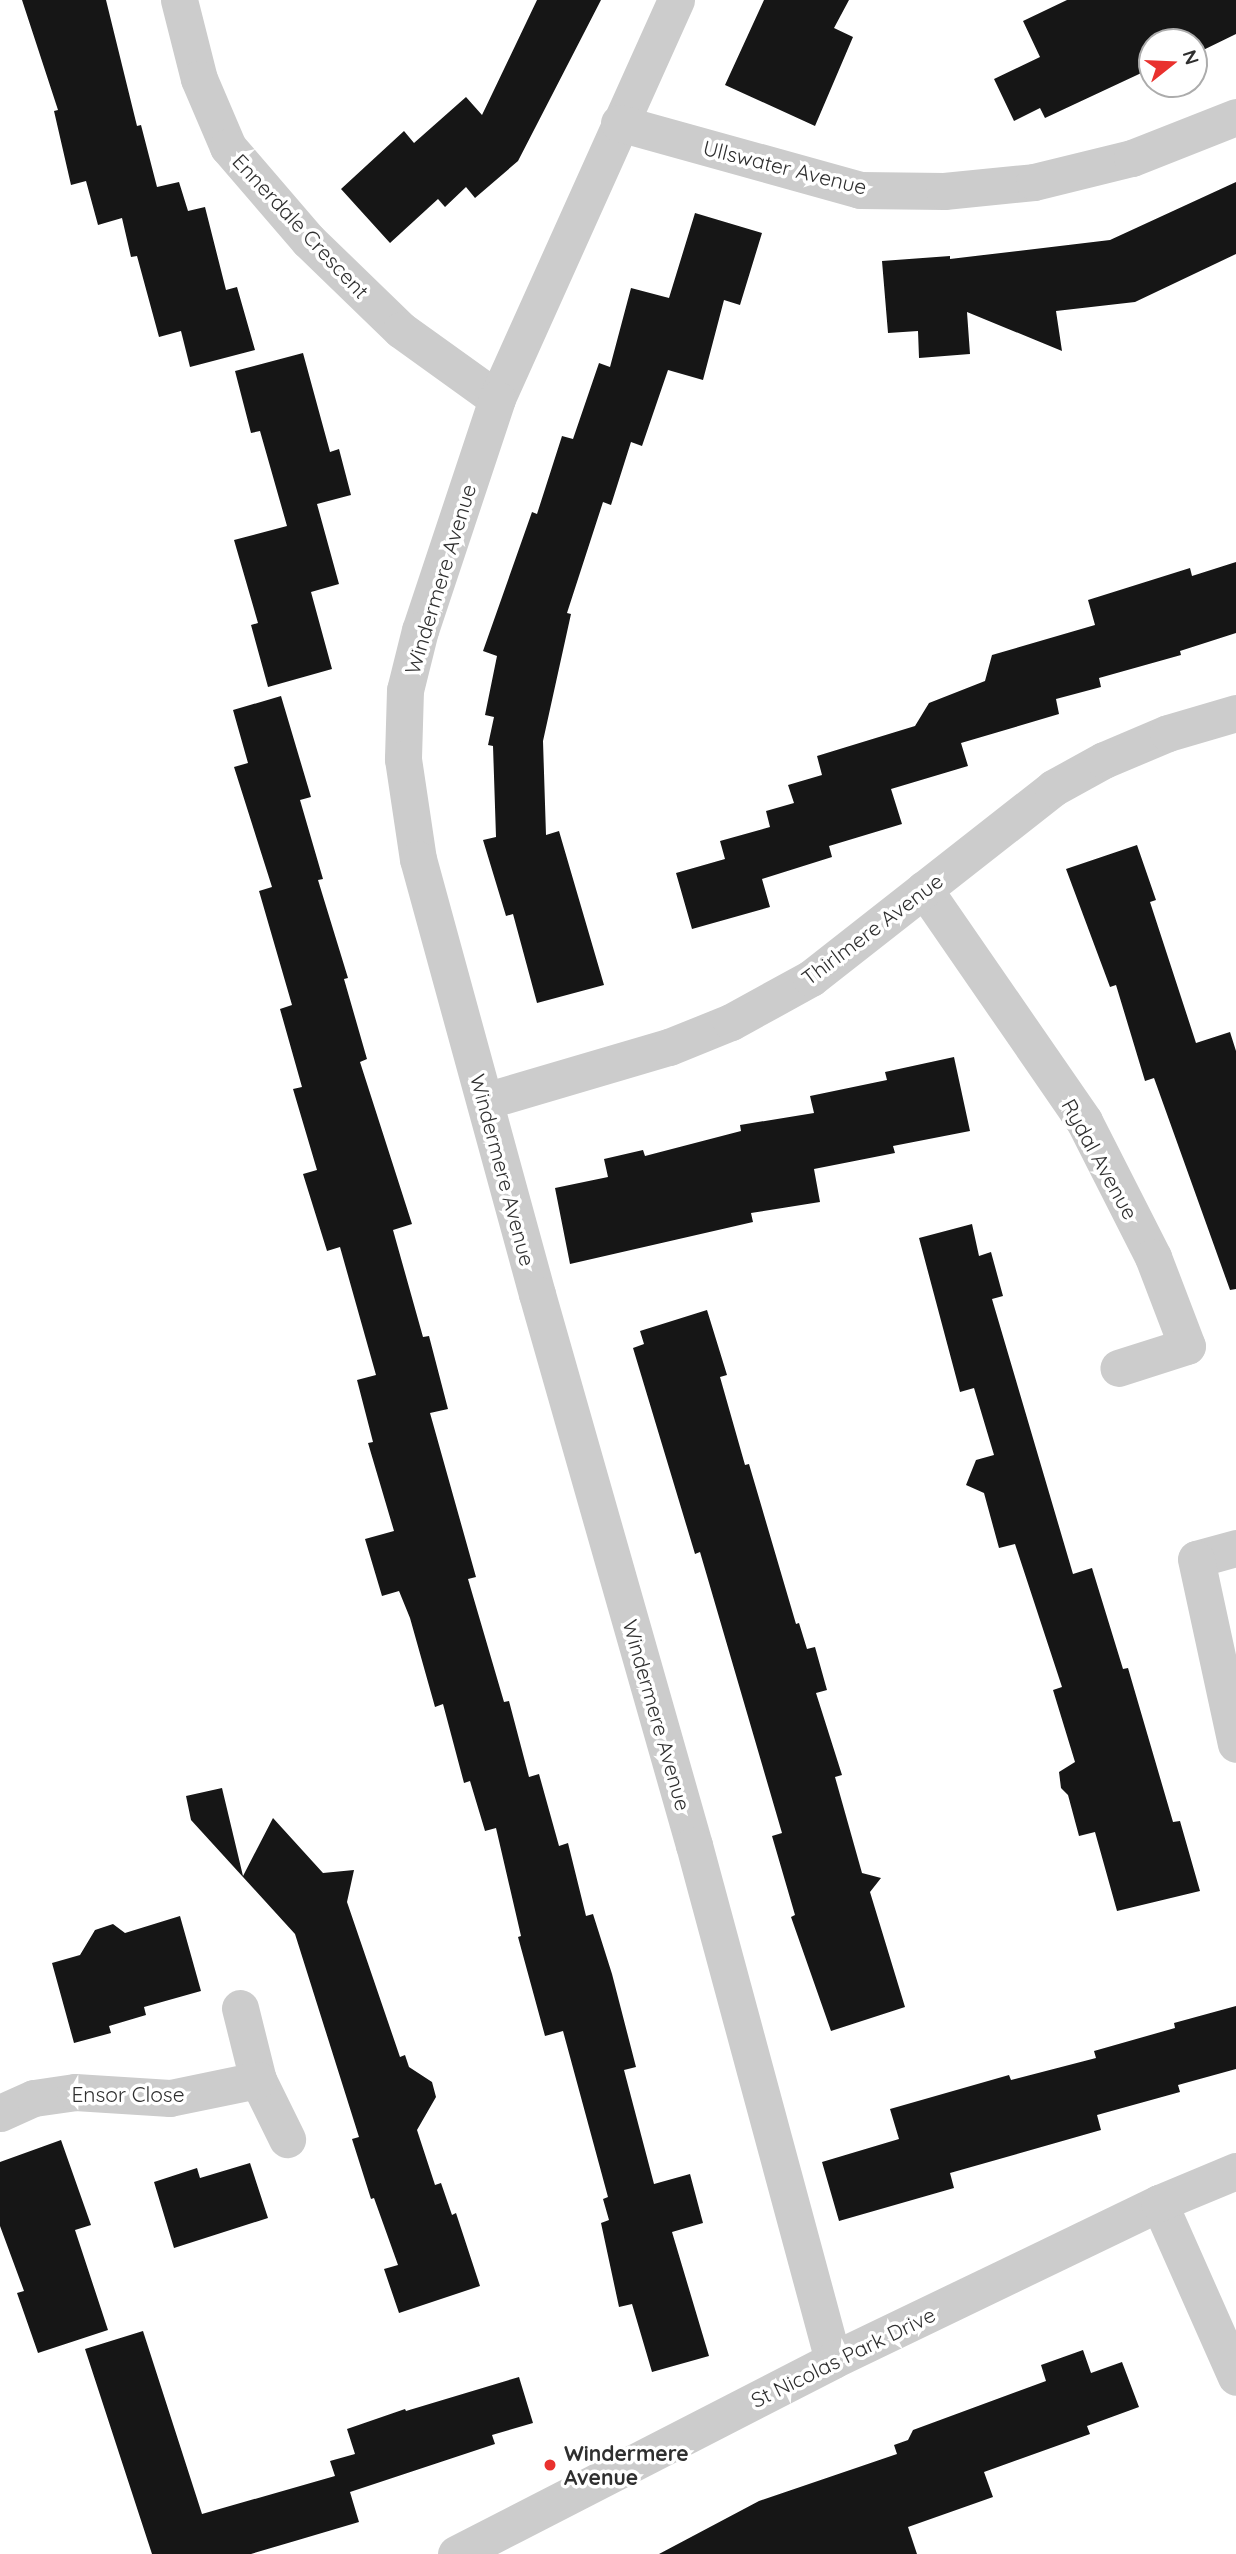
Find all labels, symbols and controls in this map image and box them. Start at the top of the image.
north arrow [1138,28,1208,98]
text: N [1177,47,1205,67]
street label: Ullswater Avenue [701,135,869,199]
street label: Ennerdale Crescent [228,149,374,303]
street label: Windermere Avenue [399,481,481,677]
street label: Thirlmere Avenue [797,868,947,990]
street label: Windermere Avenue [465,1071,541,1269]
street label: Rydal Avenue [1057,1094,1143,1224]
street label: Windermere Avenue [618,1617,696,1813]
street label: Ensor Close [71,2081,185,2107]
street label: St Nicolas Park Drive [747,2301,939,2413]
place label: Windermere Avenue [564,2440,689,2490]
marker: Windermere Avenue [542,2457,558,2473]

